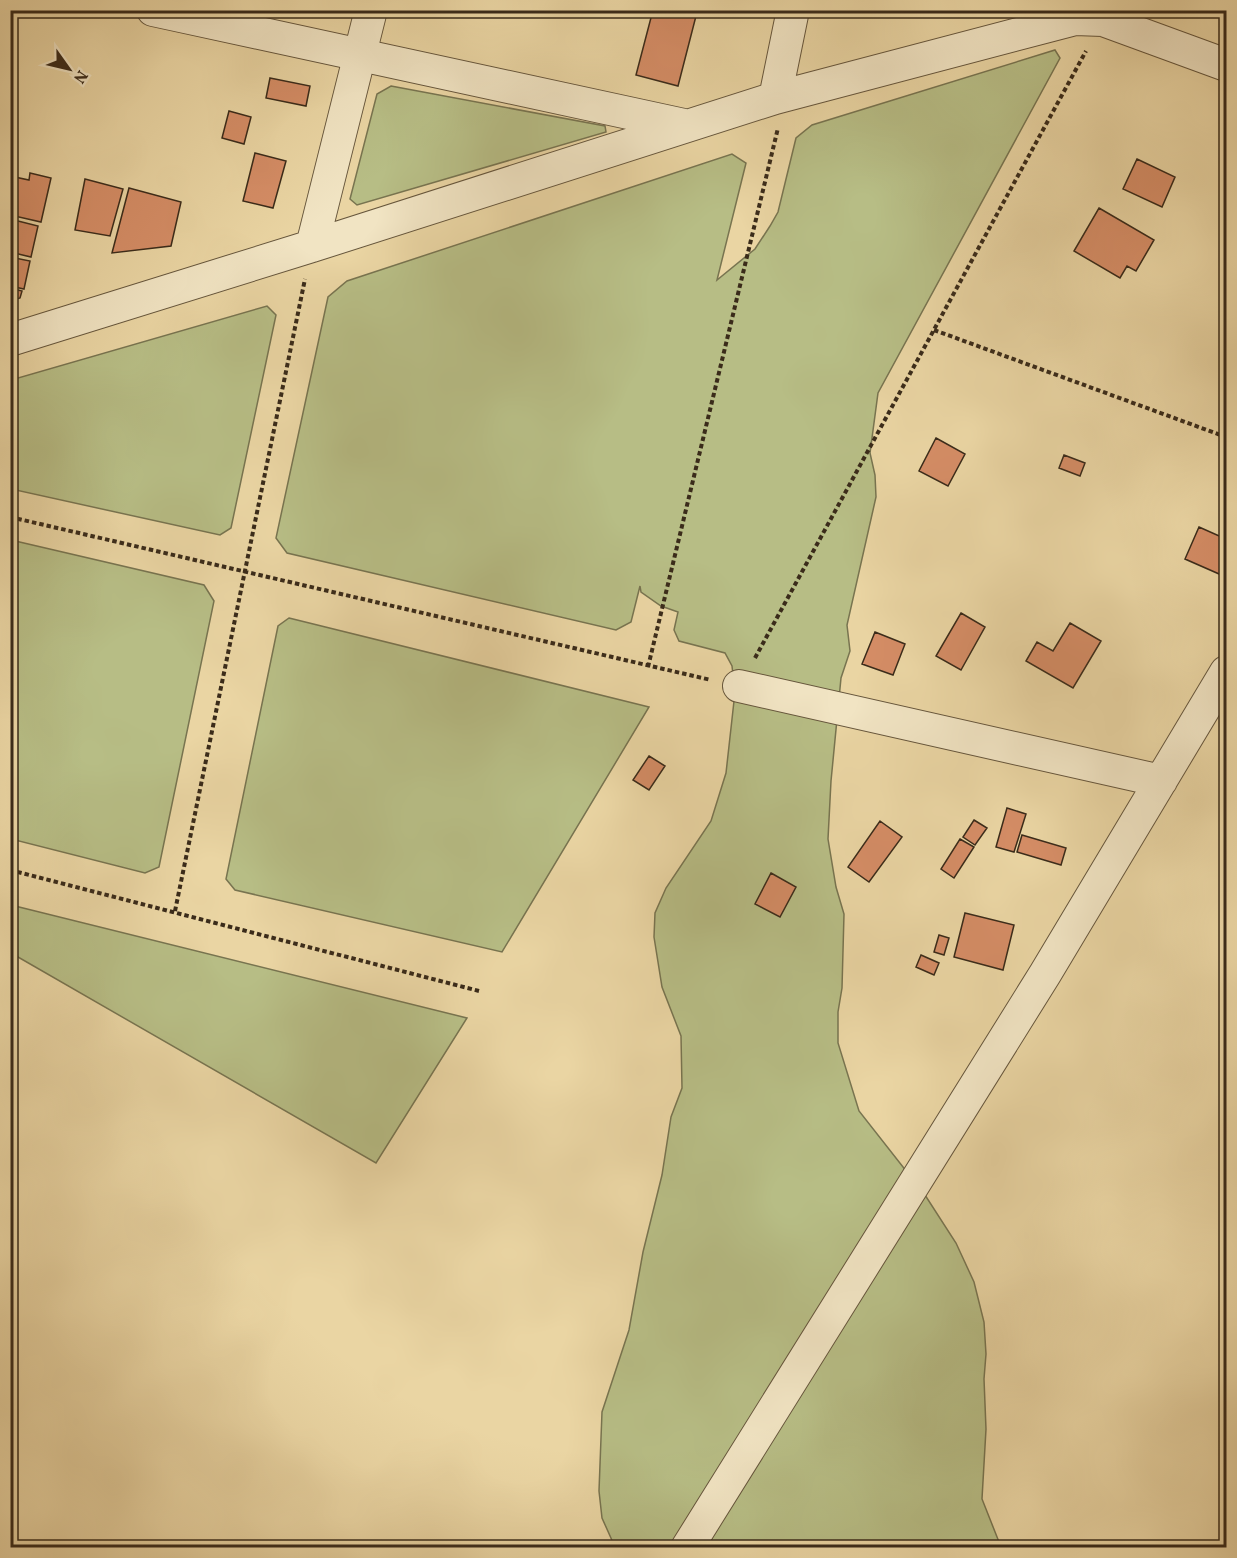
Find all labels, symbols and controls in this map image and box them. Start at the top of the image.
north arrow [39,39,99,99]
text: N [67,65,92,88]

